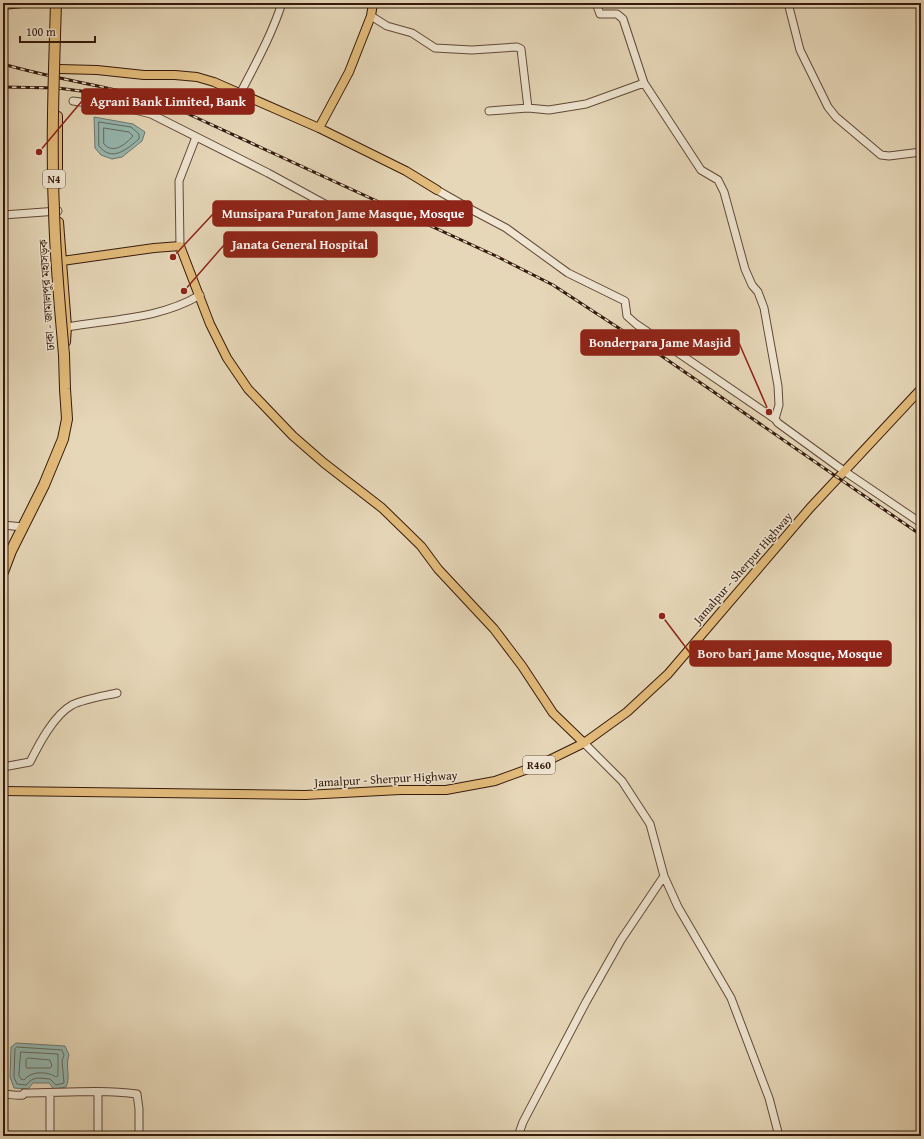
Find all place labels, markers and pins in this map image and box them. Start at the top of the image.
callout: Agrani Bank Limited, Bank [82,89,254,114]
callout: Munsipara Puraton Jame Masque, Mosque [213,201,472,226]
callout: Janata General Hospital [224,232,377,257]
callout: Bonderpara Jame Masjid [581,330,739,355]
callout: Boro bari Jame Mosque, Mosque [690,641,891,666]

